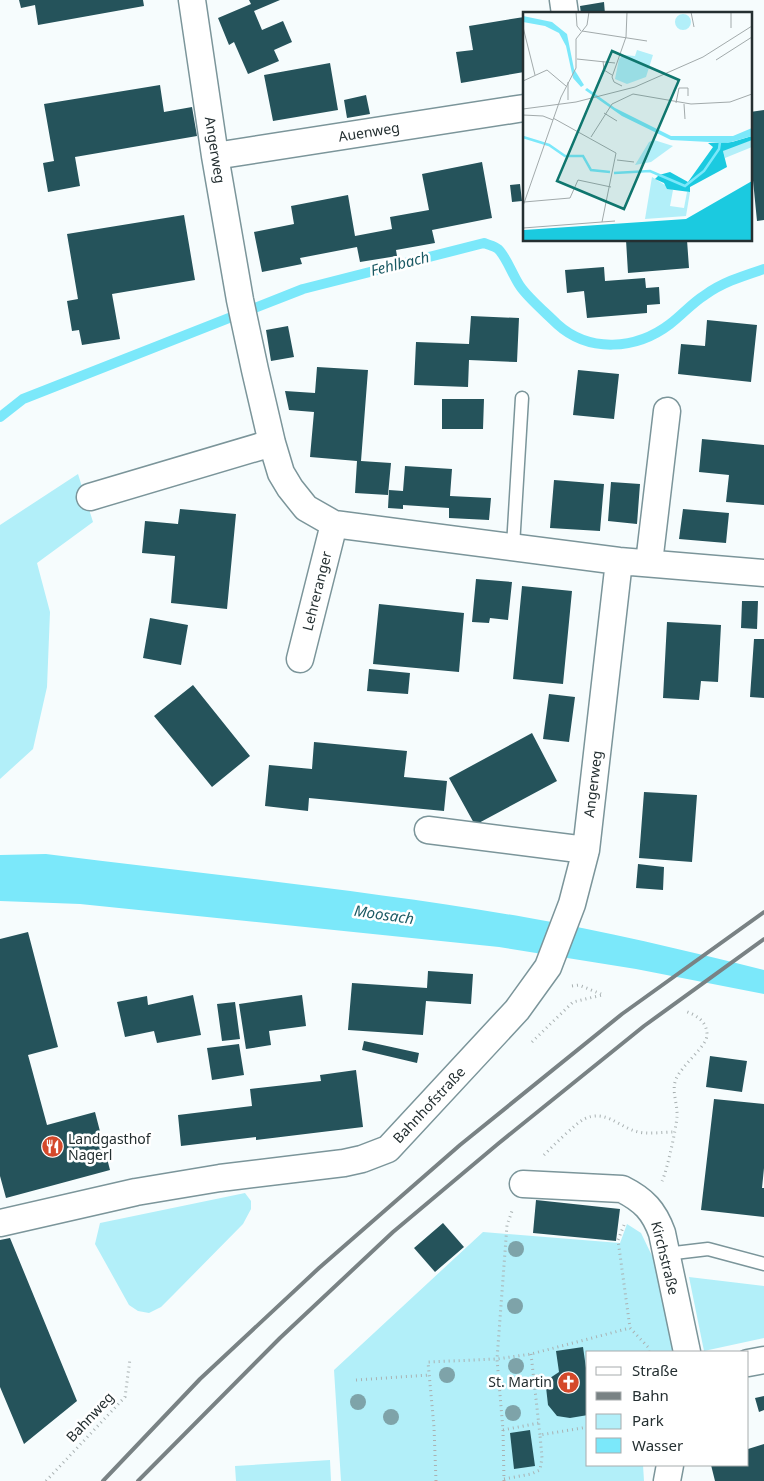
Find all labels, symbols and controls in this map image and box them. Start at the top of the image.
inset map [523,12,752,241]
street label: Angerweg [201,115,230,185]
street label: Auenweg [337,117,401,146]
water label: Fehlbach [368,246,431,280]
street label: Lehreranger [297,549,336,633]
street label: Angerweg [579,749,606,819]
water label: Moosach [353,900,415,928]
street label: Bahnhofstraße [388,1062,469,1147]
place label: Landgasthof Nagerl [68,1129,152,1164]
restaurant icon: Landgasthof Nagerl [40,1135,64,1159]
street label: Kirchstraße [647,1219,684,1297]
legend [586,1351,749,1466]
text: Straße [632,1360,678,1380]
church icon: St. Martin [556,1370,580,1394]
place label: St. Martin [488,1372,552,1391]
text: Bahn [632,1385,669,1405]
street label: Bahnweg [62,1388,118,1446]
text: Park [632,1410,664,1430]
text: Wasser [632,1435,683,1455]

